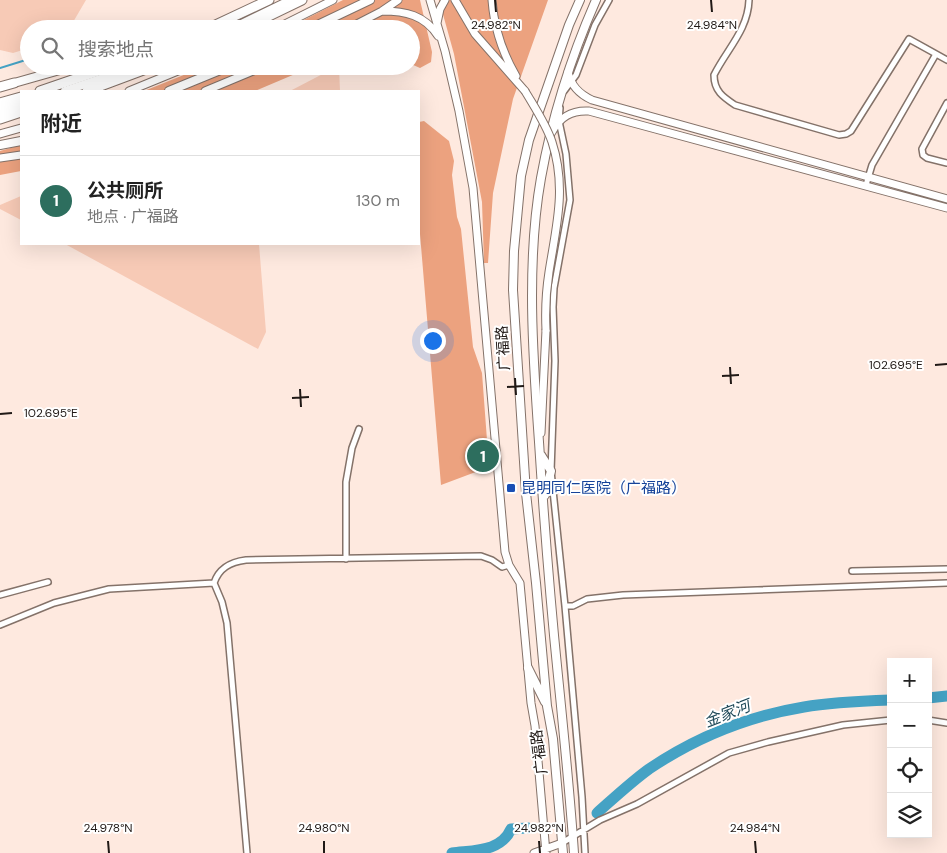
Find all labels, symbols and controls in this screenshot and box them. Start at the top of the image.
text: 24.982°N [471,17,521,33]
text: 24.984°N [687,17,737,33]
search box [20,20,420,75]
icon: search [38,34,66,62]
text: 搜索地点 [78,37,154,62]
text: 附近 [40,110,82,138]
text: 公共厕所 [87,178,163,203]
text: 1 [53,190,59,211]
text: 130 m [356,190,400,211]
text: 地点 · 广福路 [87,206,179,227]
street label: 广福路 [492,325,514,371]
your location [420,328,446,354]
text: 102.695°E [869,357,923,373]
text: 102.695°E [24,405,78,421]
pin: 1 [467,437,499,475]
place label: 昆明同仁医院（广福路） [521,478,686,498]
marker: 昆明同仁医院（广福路） [505,482,517,494]
map controls [887,658,932,838]
button: + [887,658,932,703]
water label: 金家河 [701,694,756,732]
button: − [887,703,932,748]
street label: 广福路 [526,728,552,776]
button: locate [887,748,932,793]
button: layers [887,793,932,838]
text: 24.978°N [83,820,133,836]
text: 24.980°N [298,820,350,836]
text: 24.982°N [514,820,564,836]
text: 24.984°N [730,820,780,836]

